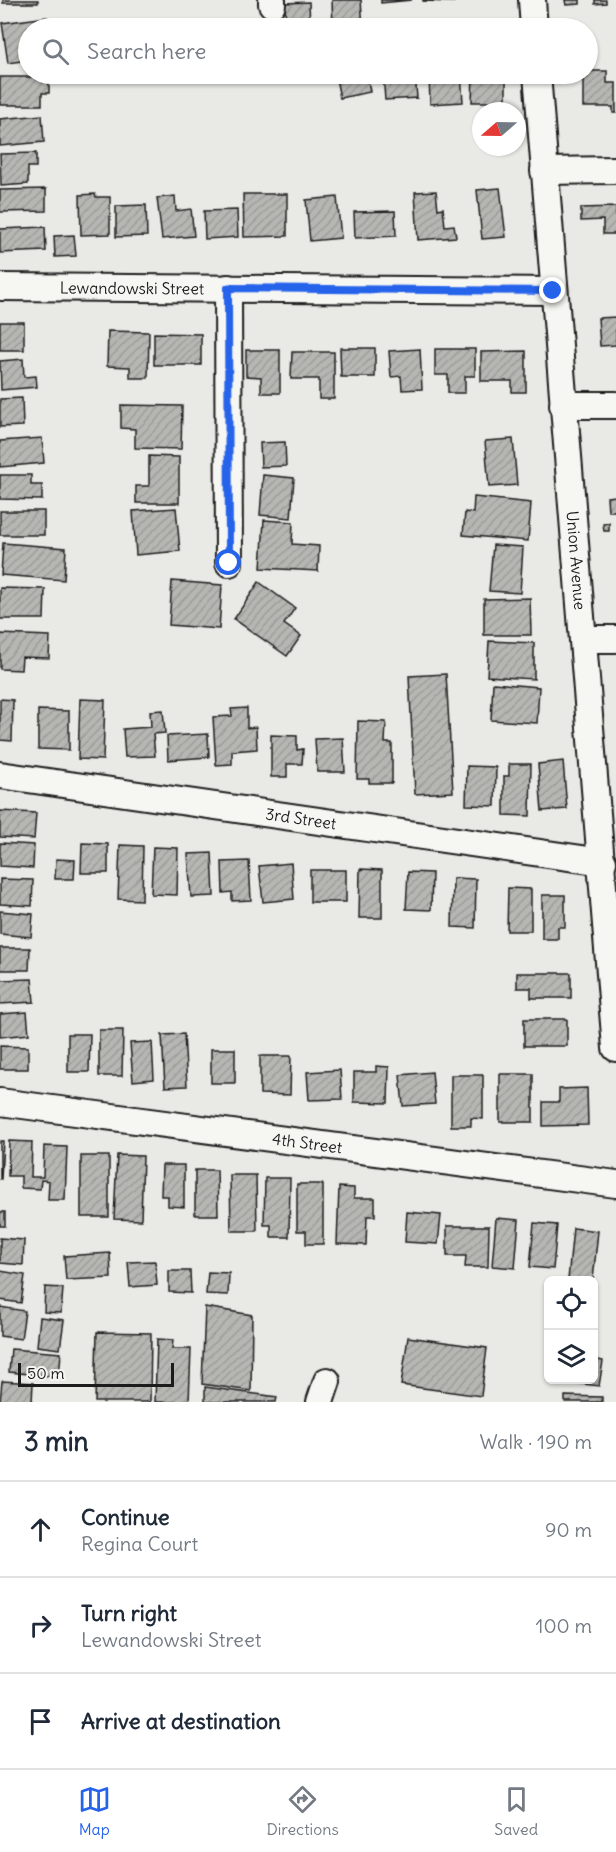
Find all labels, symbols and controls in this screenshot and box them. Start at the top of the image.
search box [18,18,598,84]
icon: search [39,35,72,68]
text: Search here [87,37,206,65]
north arrow [472,102,526,156]
street label: Lewandowski Street [60,277,205,298]
route end [539,277,565,303]
street label: Union Avenue [562,510,590,611]
route start [215,549,241,575]
street label: 3rd Street [264,803,338,833]
street label: 4th Street [271,1128,344,1158]
map controls [544,1276,598,1384]
button: locate [544,1276,598,1330]
button: layers [544,1330,598,1384]
scale bar [18,1360,174,1388]
text: 50 m [27,1363,65,1383]
text: 3 min [24,1425,89,1458]
text: Walk · 190 m [480,1429,592,1454]
text: Continue [81,1503,170,1531]
icon: ahead [24,1513,57,1546]
text: 90 m [545,1517,592,1542]
text: Regina Court [81,1531,198,1556]
text: Turn right [81,1599,177,1627]
icon: right [24,1609,57,1642]
text: 100 m [535,1613,592,1638]
text: Lewandowski Street [81,1627,261,1652]
icon: arrive [24,1705,57,1738]
text: Arrive at destination [81,1707,281,1735]
tab: Map [78,1783,111,1839]
tab: Directions [266,1783,339,1839]
tab: Saved [494,1783,538,1839]

